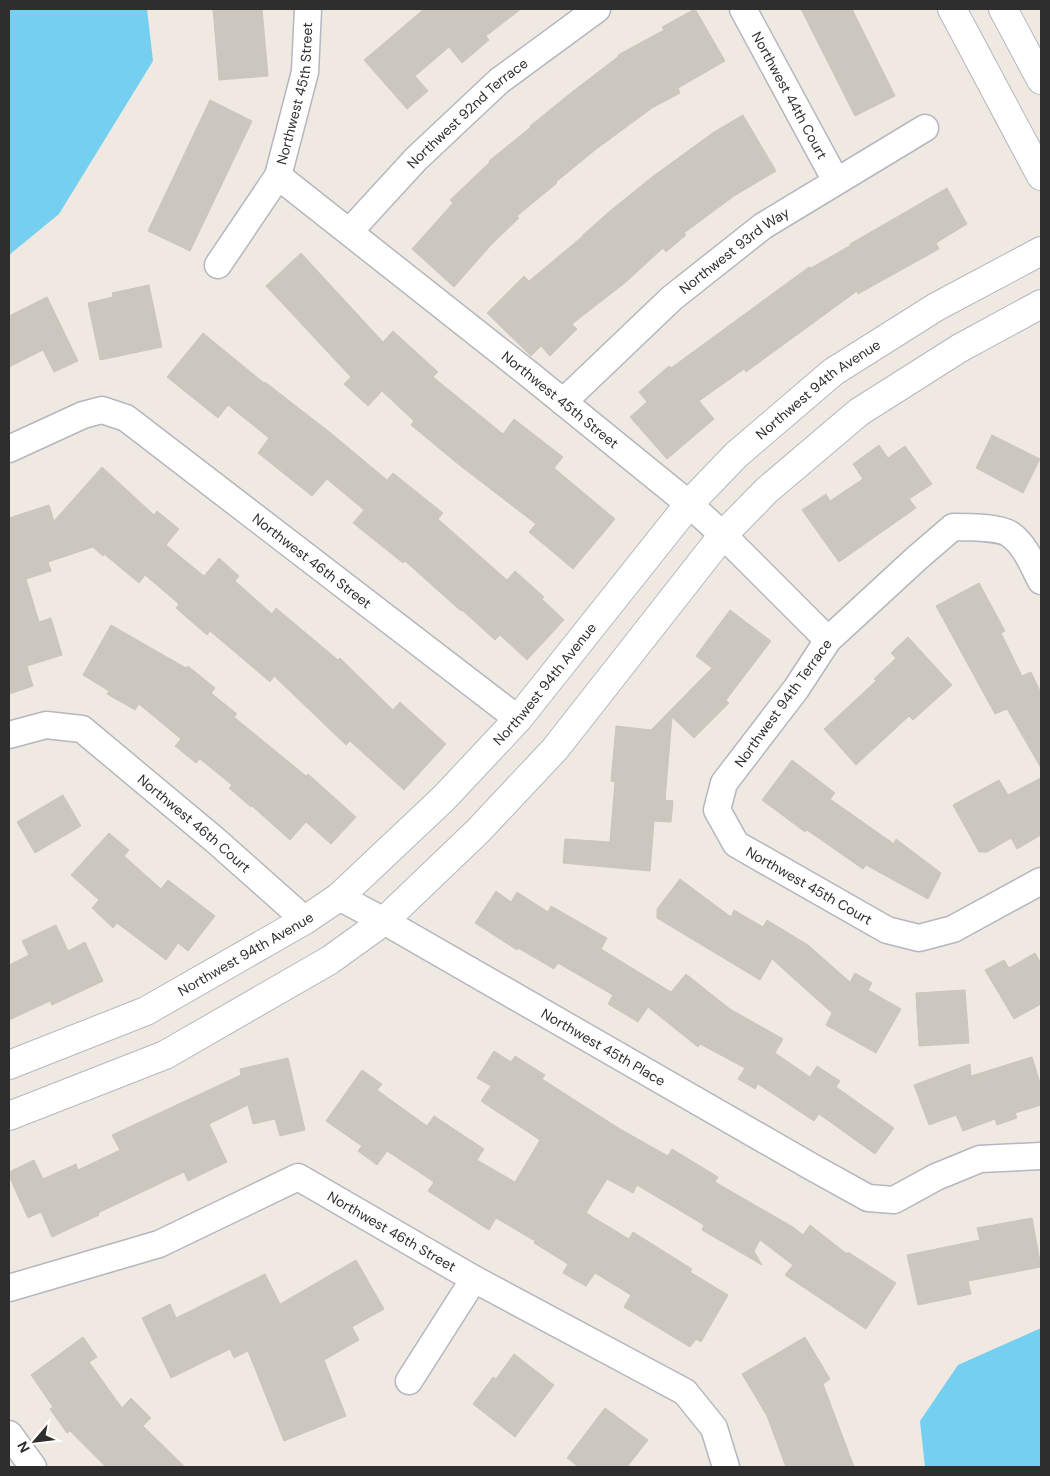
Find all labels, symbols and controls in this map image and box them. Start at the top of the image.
street label: Northwest 45th Street [272,22,316,167]
street label: Northwest 44th Court [748,28,831,162]
street label: Northwest 92nd Terrace [403,54,531,172]
street label: Northwest 93rd Way [676,203,793,298]
street label: Northwest 94th Avenue [752,335,884,443]
street label: Northwest 45th Street [498,347,622,452]
street label: Northwest 46th Street [249,509,375,612]
street label: Northwest 94th Avenue [489,619,600,749]
street label: Northwest 94th Terrace [730,635,836,771]
street label: Northwest 46th Court [134,770,254,876]
street label: Northwest 45th Court [743,843,875,929]
street label: Northwest 94th Avenue [175,908,317,1000]
street label: Northwest 45th Place [538,1004,669,1090]
street label: Northwest 46th Street [324,1187,459,1276]
north arrow [10,1416,60,1466]
text: N [13,1438,34,1456]

